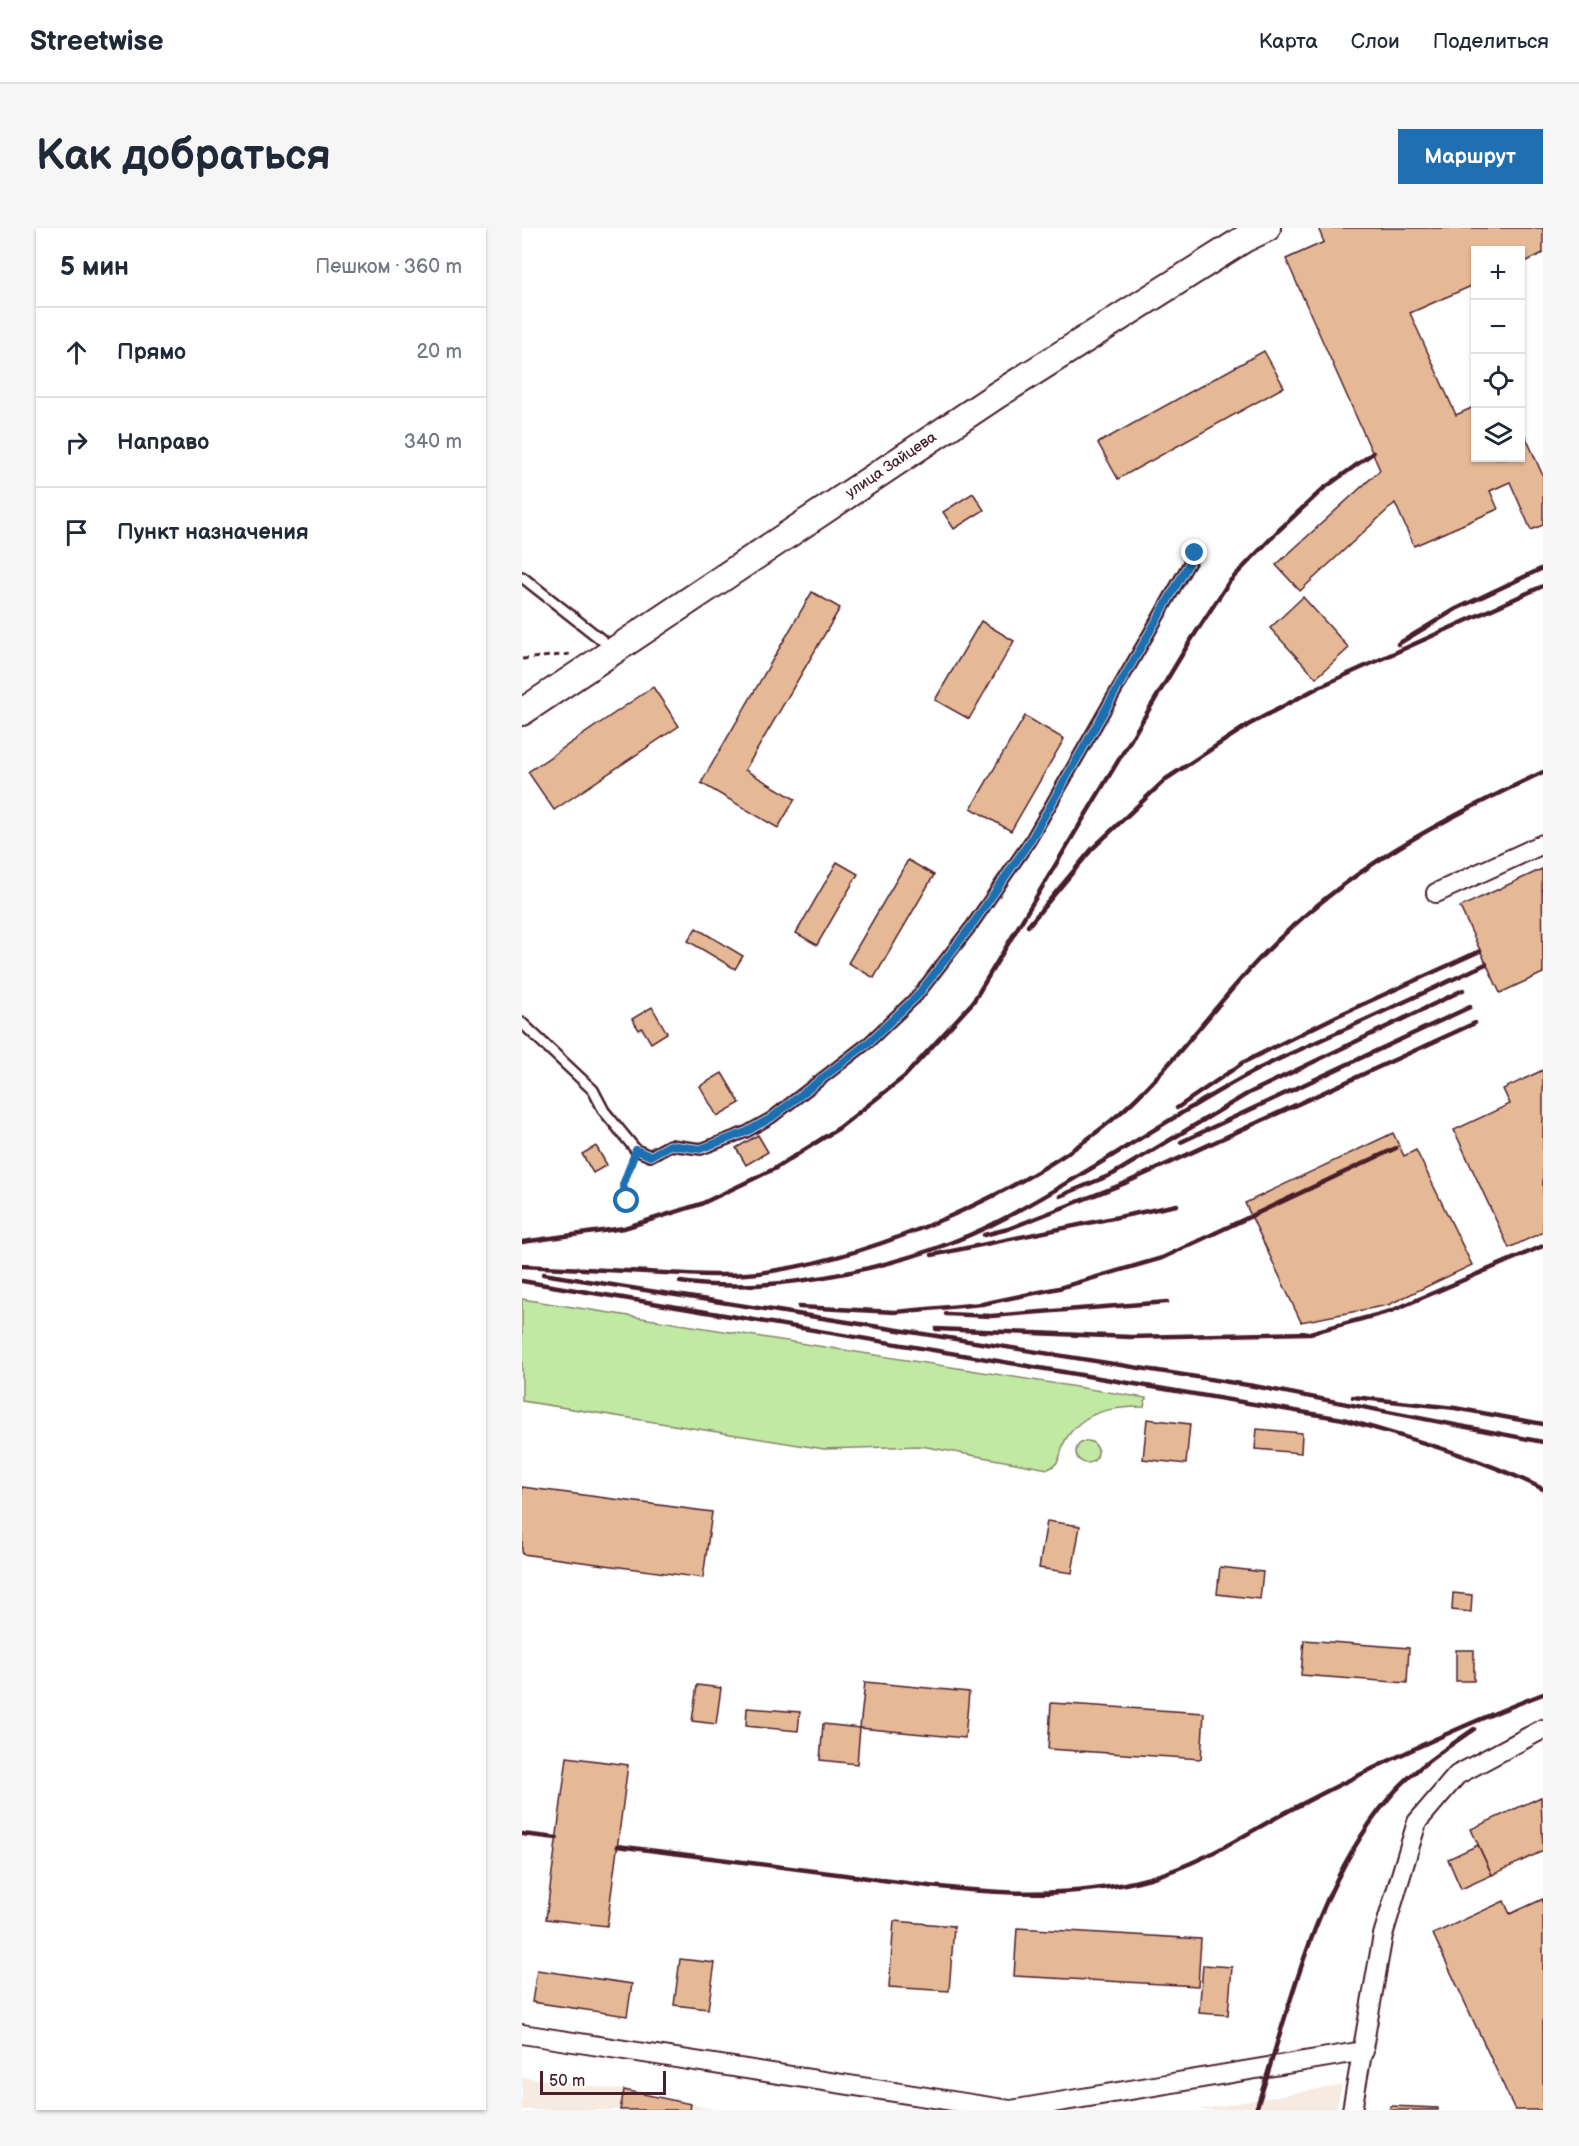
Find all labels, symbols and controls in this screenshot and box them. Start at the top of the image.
text: Streetwise [30,25,163,58]
text: Карта [1259,29,1318,54]
text: Слои [1351,29,1400,54]
text: Поделиться [1433,29,1549,54]
button: Маршрут [1398,129,1543,184]
text: Как добраться [36,131,331,182]
map controls [1471,246,1525,462]
button: + [1471,246,1525,300]
text: 5 мин [60,252,129,283]
text: Пешком · 360 m [315,255,462,279]
button: − [1471,300,1525,354]
icon: ahead [60,336,93,369]
text: Прямо [117,339,186,366]
text: 20 m [417,340,462,364]
button: locate [1471,354,1525,408]
button: layers [1471,408,1525,462]
icon: right [60,426,93,459]
street label: улица Зайцева [842,428,940,502]
text: Направо [117,429,209,456]
text: 340 m [404,430,462,454]
icon: arrive [60,516,93,549]
text: Пункт назначения [117,519,309,546]
route end [1181,539,1207,565]
route start [613,1187,639,1213]
scale bar [540,2068,666,2096]
text: 50 m [549,2072,585,2091]

